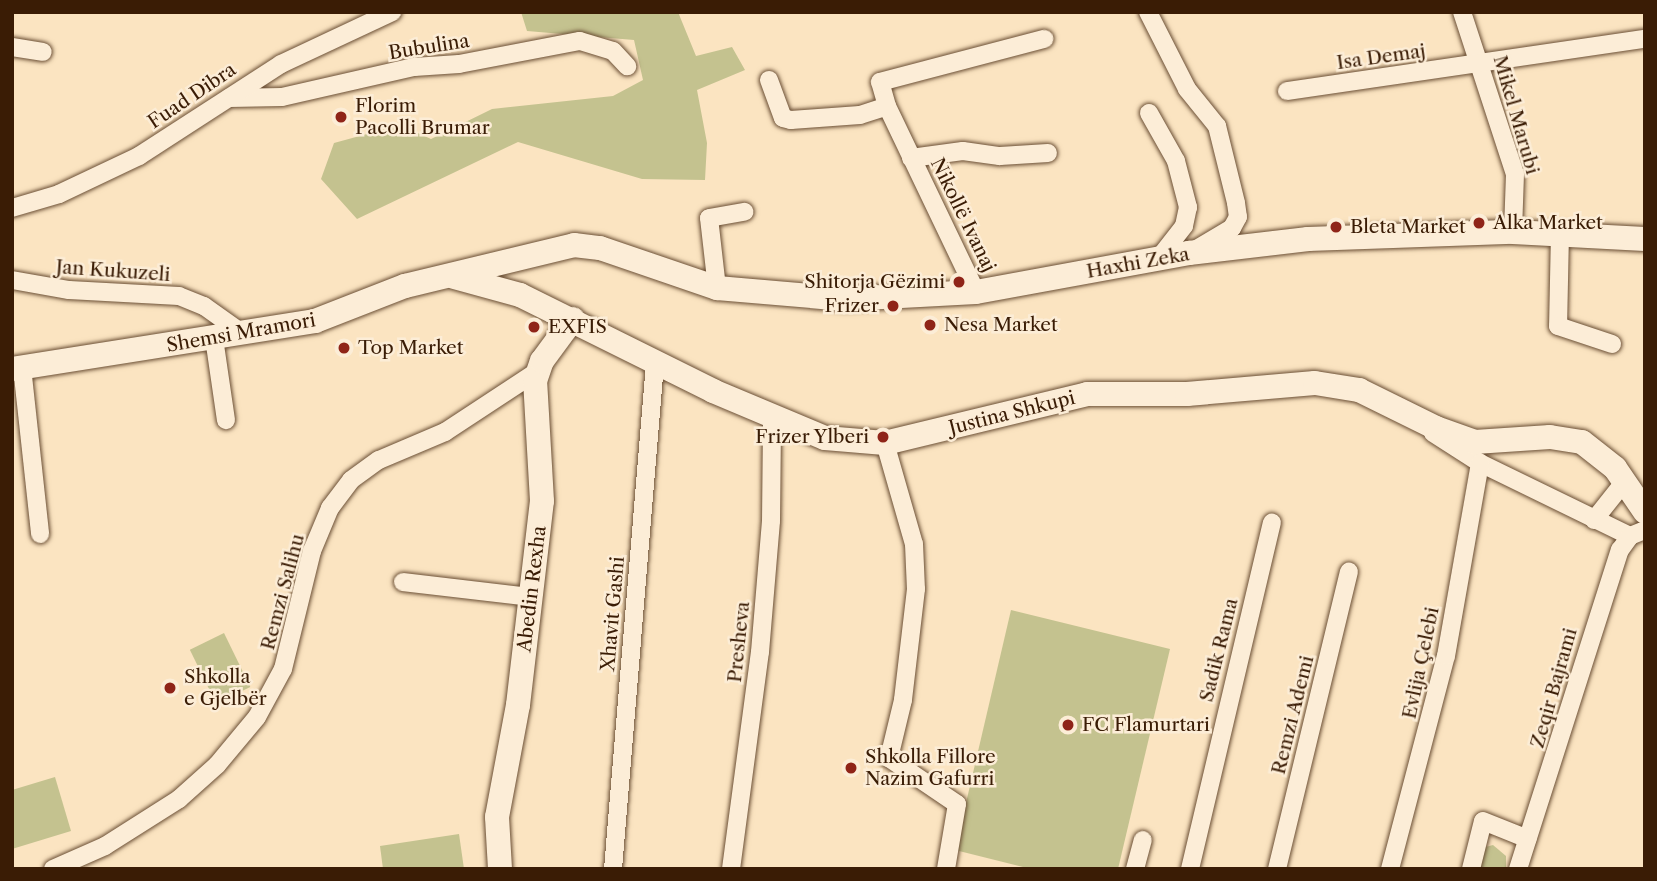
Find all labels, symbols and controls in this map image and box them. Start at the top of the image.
street label: Bubulina [387,29,471,65]
street label: Isa Demaj [1335,39,1427,75]
street label: Mikel Marubi [1488,53,1544,177]
street label: Fuad Dibra [144,58,240,134]
place label: Florim Pacolli Brumar [355,95,490,139]
marker: Florim Pacolli Brumar [333,109,349,125]
street label: Nikollë Ivanaj [926,154,1000,276]
place label: Alka Market [1493,212,1603,234]
marker: Alka Market [1471,215,1487,231]
place label: Bleta Market [1350,216,1466,238]
marker: Bleta Market [1328,219,1344,235]
street label: Haxhi Zeka [1085,243,1191,283]
street label: Jan Kukuzeli [55,256,171,286]
place label: Shitorja Gëzimi [804,271,945,293]
marker: Shitorja Gëzimi [951,274,967,290]
place label: Frizer [824,295,879,317]
marker: Frizer [885,298,901,314]
street label: Shemsi Mramori [165,309,317,357]
place label: Nesa Market [944,314,1058,336]
place label: EXFIS [548,316,607,338]
marker: Nesa Market [922,317,938,333]
marker: EXFIS [526,319,542,335]
place label: Top Market [358,337,463,359]
marker: Top Market [336,340,352,356]
street label: Justina Shkupi [946,386,1078,440]
place label: Frizer Ylberi [754,426,869,448]
marker: Frizer Ylberi [875,429,891,445]
street label: Abedin Rexha [513,525,551,653]
street label: Remzi Salihu [257,532,309,652]
street label: Xhavit Gashi [597,555,629,673]
street label: Sadik Rama [1195,596,1243,704]
street label: Presheva [723,600,755,684]
street label: Evlija Çelebi [1398,605,1444,721]
street label: Zeqir Bajrami [1526,625,1582,751]
street label: Remzi Ademi [1267,653,1319,777]
place label: Shkolla e Gjelbër [184,666,267,710]
marker: Shkolla e Gjelbër [162,680,178,696]
place label: FC Flamurtari [1082,714,1210,736]
marker: FC Flamurtari [1060,717,1076,733]
place label: Shkolla Fillore Nazim Gafurri [865,746,996,790]
marker: Shkolla Fillore Nazim Gafurri [843,760,859,776]

